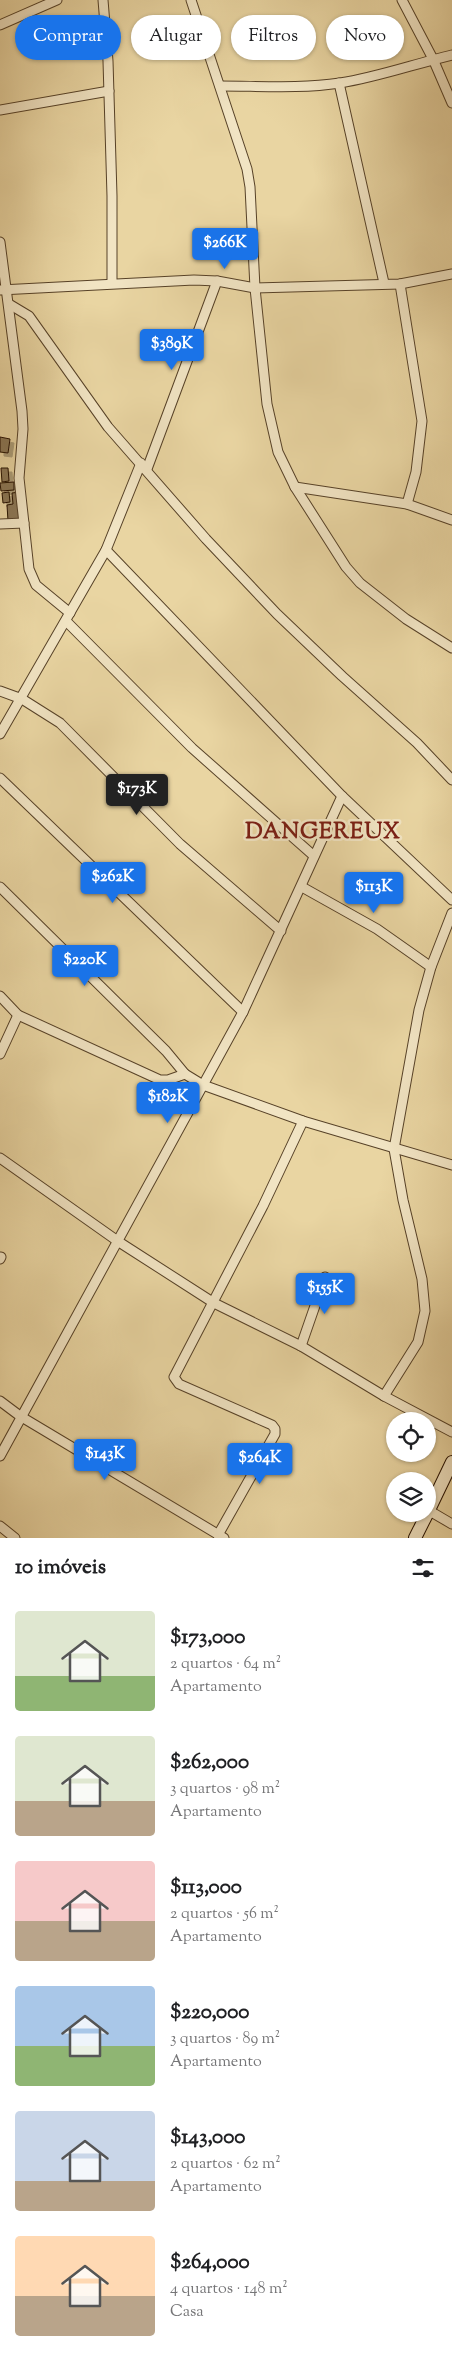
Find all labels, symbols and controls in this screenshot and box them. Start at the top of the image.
chip: Comprar [15,15,121,60]
chip: Alugar [131,15,221,60]
chip: Filtros [231,15,316,60]
chip: Novo [326,15,404,60]
pin: $266K [190,228,260,270]
text: $266K [203,232,247,255]
pin: $389K [137,328,207,371]
text: $389K [151,333,193,356]
pin: $173K [102,774,172,816]
text: $173K [117,778,157,801]
district label: DANGEREUX [245,817,401,849]
pin: $262K [78,862,148,904]
text: $262K [92,866,134,889]
pin: $113K [339,872,409,914]
text: $113K [355,876,393,899]
pin: $220K [50,944,120,987]
text: $220K [63,949,107,972]
pin: $182K [133,1082,203,1124]
text: $182K [148,1086,188,1109]
pin: $155K [290,1272,360,1315]
text: $155K [307,1277,343,1300]
map controls [386,1412,436,1522]
button: locate [386,1412,436,1462]
pin: $143K [70,1438,140,1481]
pin: $264K [225,1442,295,1485]
text: $143K [85,1443,125,1466]
text: $264K [238,1447,282,1470]
button: layers [386,1472,436,1522]
text: 10 imóveis [15,1553,106,1583]
icon: filters [409,1554,437,1582]
text: $173,000 [170,1623,245,1653]
icon: home [55,1631,115,1691]
text: 2 quartos · 64 m² [170,1653,281,1676]
text: Apartamento [170,1676,262,1699]
text: $262,000 [170,1748,249,1778]
icon: home [55,1756,115,1816]
text: 3 quartos · 98 m² [170,1778,280,1801]
text: Apartamento [170,1801,262,1824]
text: $113,000 [170,1873,242,1903]
icon: home [55,1881,115,1941]
text: 2 quartos · 56 m² [170,1903,279,1926]
text: Apartamento [170,1926,262,1949]
text: $220,000 [170,1998,249,2028]
icon: home [55,2006,115,2066]
text: 3 quartos · 89 m² [170,2028,280,2051]
text: Apartamento [170,2051,262,2074]
text: $143,000 [170,2123,245,2153]
icon: home [55,2131,115,2191]
text: 2 quartos · 62 m² [170,2153,281,2176]
text: Apartamento [170,2176,262,2199]
text: $264,000 [170,2248,250,2278]
icon: home [55,2256,115,2316]
text: 4 quartos · 148 m² [170,2278,288,2301]
text: Casa [170,2301,204,2324]

